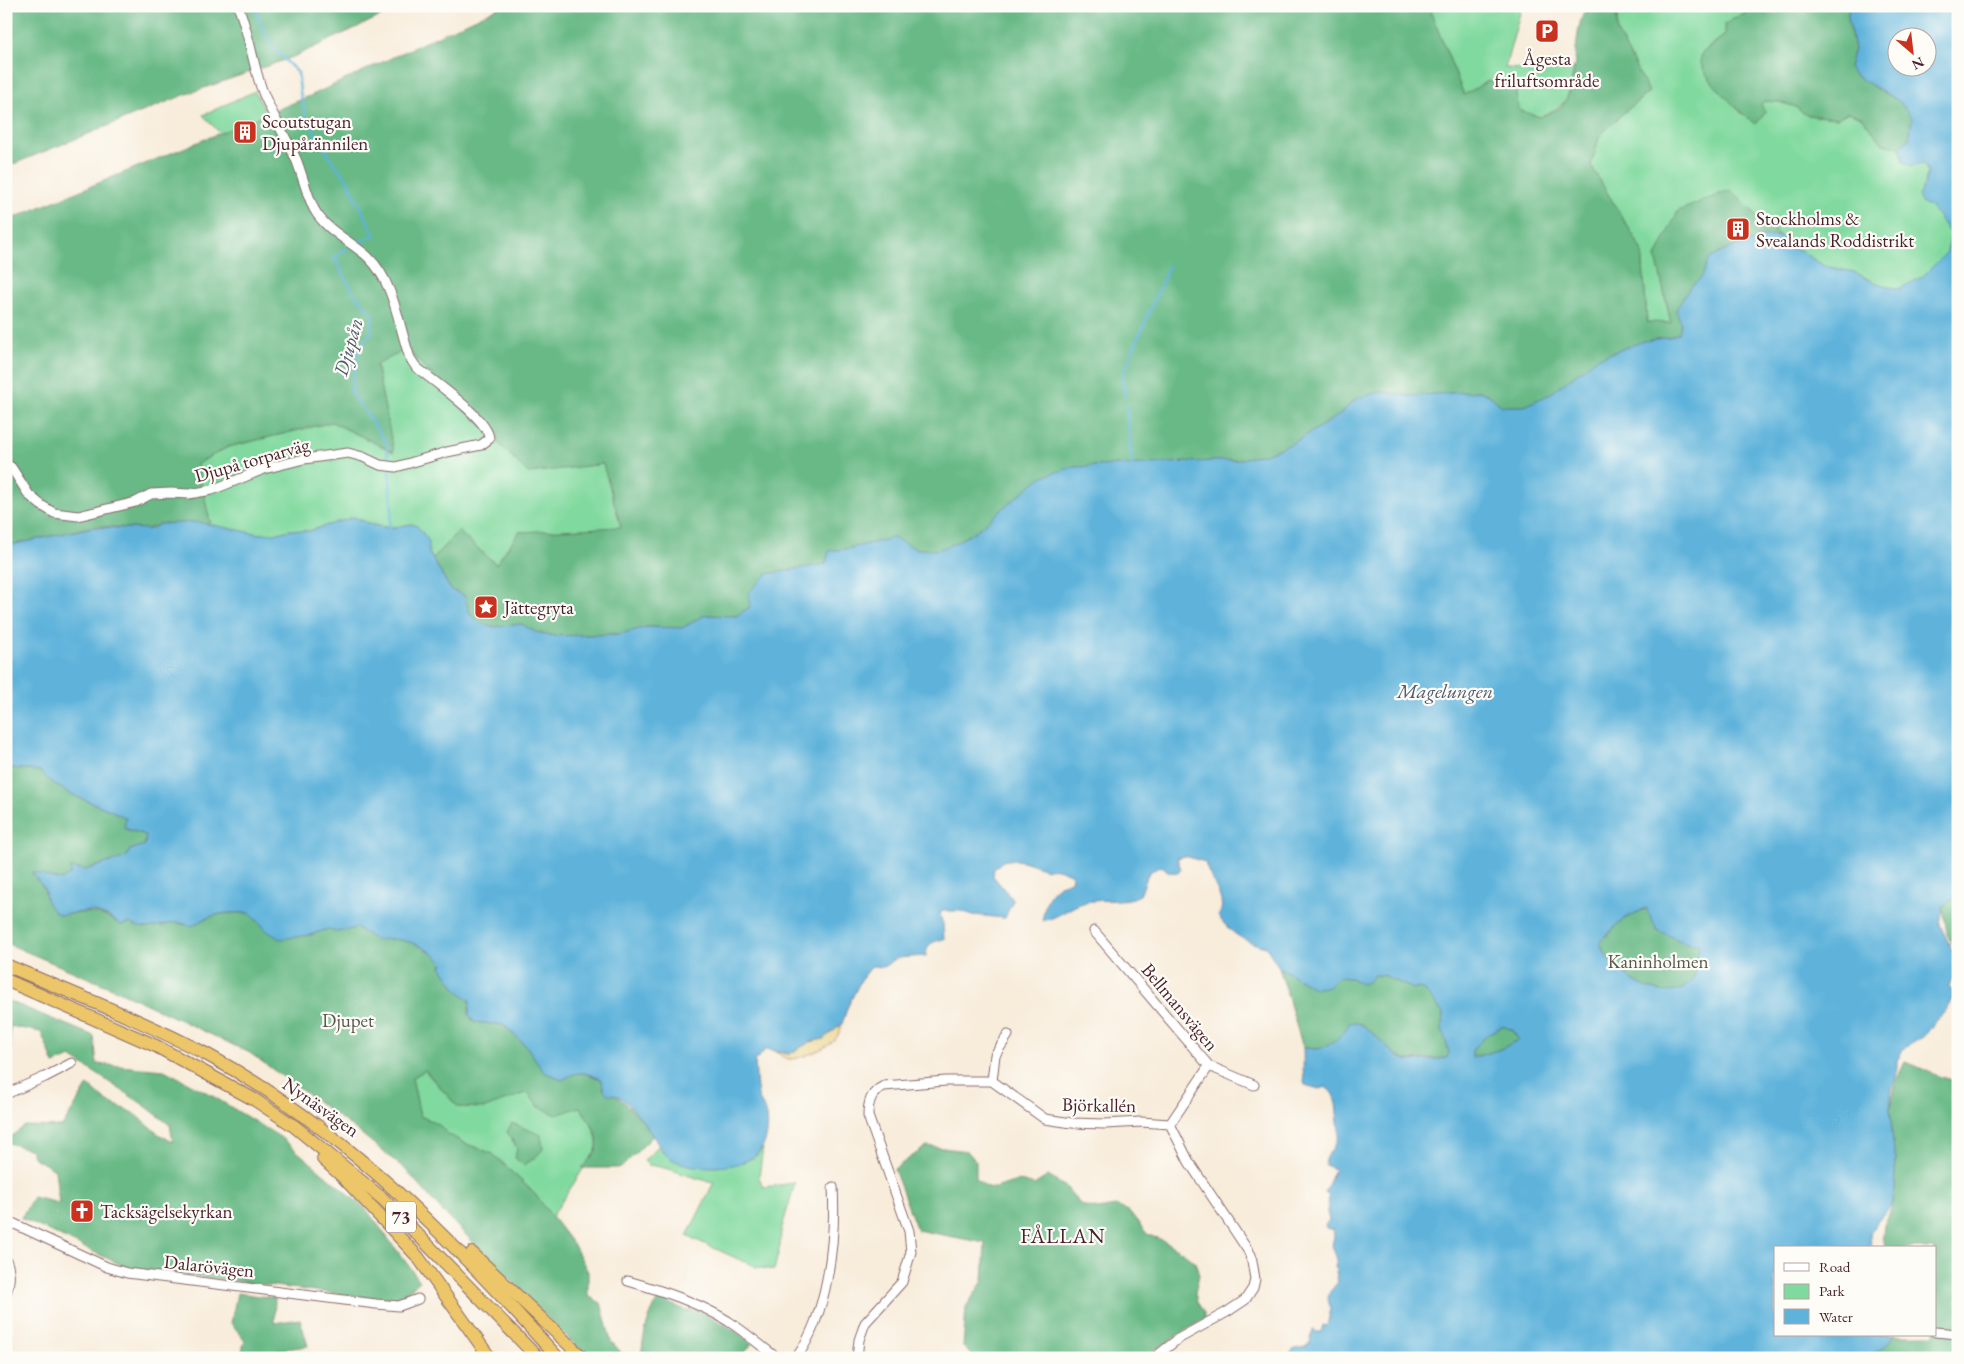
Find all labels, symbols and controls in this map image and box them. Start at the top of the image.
parking icon: Ågesta friluftsområde [1534,18,1560,44]
north arrow [1886,28,1936,78]
place label: Ågesta friluftsområde [1495,46,1599,93]
text: N [1908,53,1927,74]
place label: Scoutstugan Djupårännilen [262,109,368,156]
building icon: Scoutstugan Djupårännilen [232,119,258,145]
place label: Stockholms & Svealands Roddistrikt [1756,206,1914,253]
building icon: Stockholms & Svealands Roddistrikt [1725,216,1751,242]
water label: Djupån [327,315,369,380]
street label: Djupå torparväg [192,431,313,488]
place icon: Jättegryta [473,594,499,620]
place label: Jättegryta [502,595,574,620]
water label: Magelungen [1396,678,1493,704]
park label: Kaninholmen [1608,949,1708,974]
street label: Bellmansvägen [1136,958,1224,1056]
park label: Djupet [322,1008,374,1033]
street label: Nynäsvägen [278,1071,364,1143]
street label: Björkallén [1062,1092,1136,1118]
church icon: Tacksägelsekyrkan [69,1198,95,1224]
place label: Tacksägelsekyrkan [100,1199,233,1224]
road number: 73 [386,1202,416,1232]
district label: FÅLLAN [1020,1222,1106,1249]
legend [1774,1246,1936,1336]
street label: Dalarövägen [163,1249,255,1283]
text: Road [1819,1257,1851,1276]
text: Park [1819,1281,1846,1300]
text: Water [1819,1307,1853,1326]

